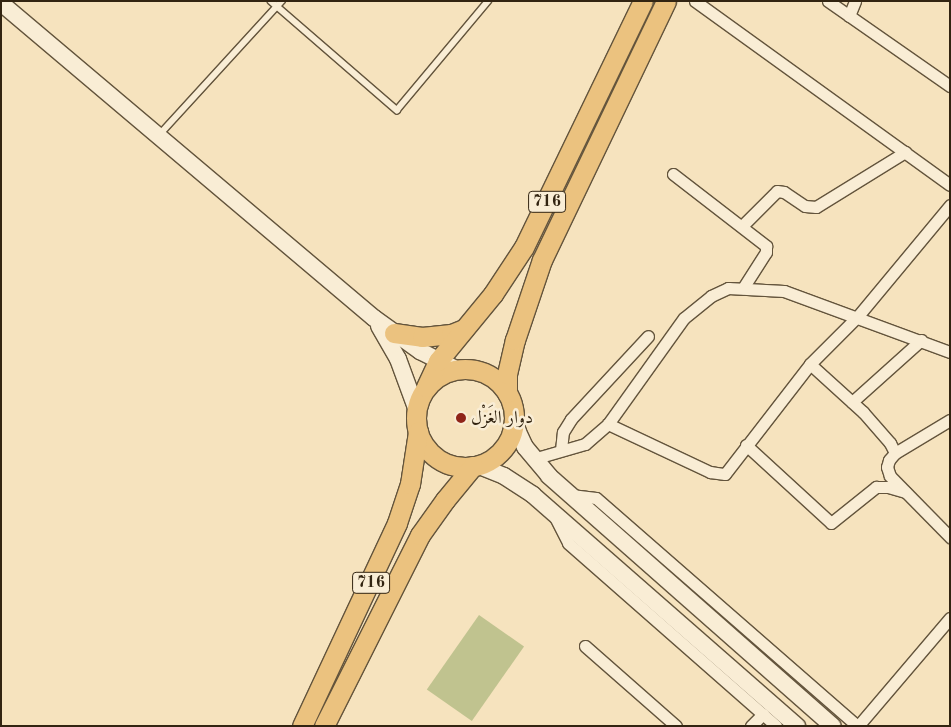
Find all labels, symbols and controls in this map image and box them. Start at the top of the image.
road number: 716 [527,188,567,216]
place label: دوار الغَزْل [471,407,533,429]
marker: دوار الغَزْل [455,412,467,424]
road number: 716 [351,570,391,596]

